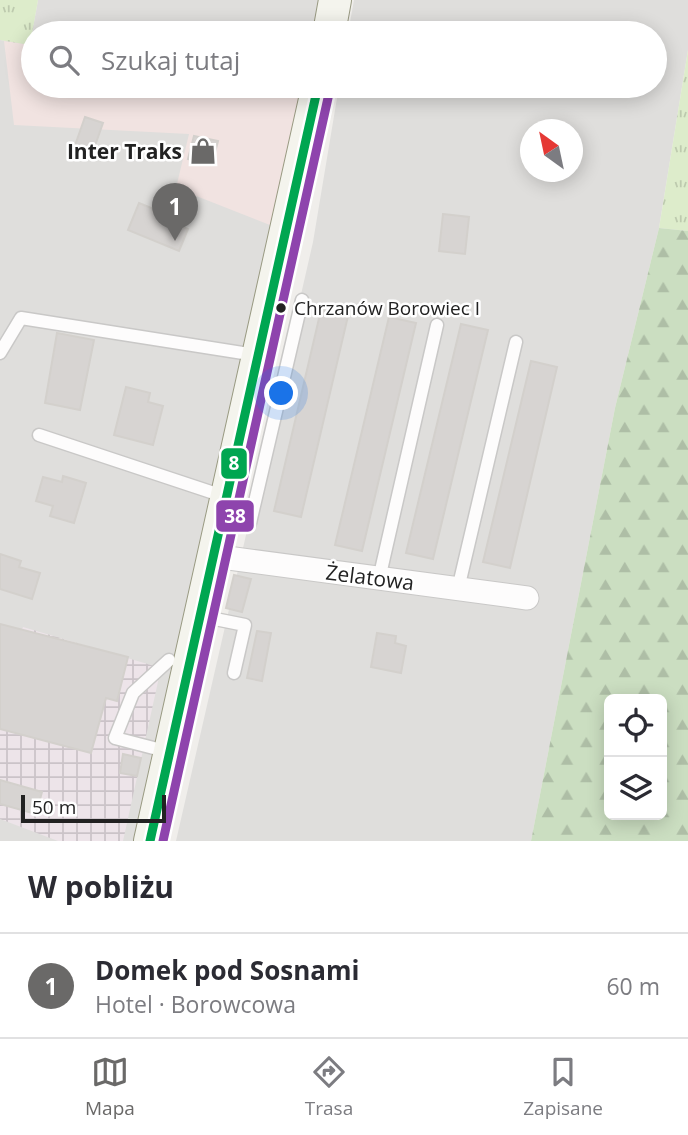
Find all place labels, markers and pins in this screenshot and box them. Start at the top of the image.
shop icon: Inter Traks [188,136,218,166]
place label: Inter Traks [67,137,182,165]
pin: 1 [152,183,198,241]
place label: Chrzanów Borowiec I [294,295,480,321]
marker: Chrzanów Borowiec I [274,301,288,315]

